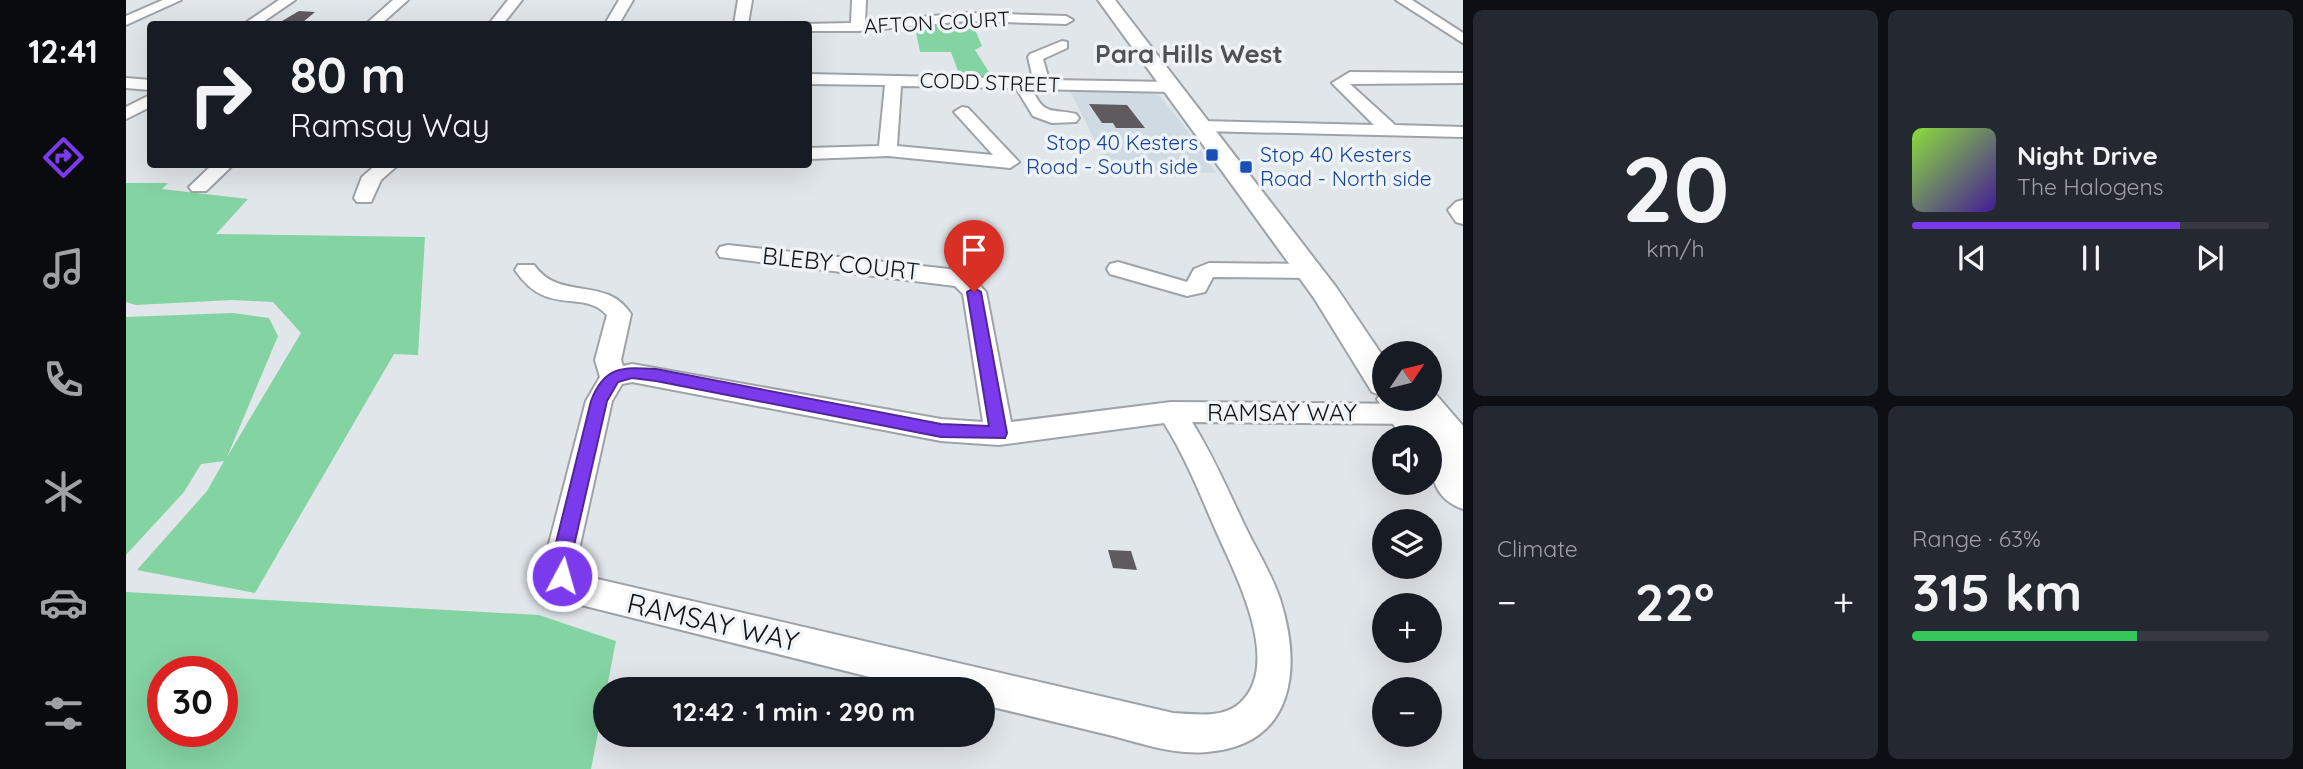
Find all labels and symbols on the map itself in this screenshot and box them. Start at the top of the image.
street label: AFTON COURT [863,5,1011,39]
district label: Para Hills West [1095,37,1283,70]
street label: CODD STREET [919,67,1061,97]
place label: Stop 40 Kesters Road - South side [1026,129,1198,179]
place label: Stop 40 Kesters Road - North side [1260,141,1432,191]
marker: Stop 40 Kesters Road - South side [1204,147,1220,163]
marker: Stop 40 Kesters Road - North side [1238,159,1254,175]
pin [944,220,1004,292]
street label: BLEBY COURT [761,240,921,286]
north arrow [1372,341,1442,411]
street label: RAMSAY WAY [1207,397,1357,427]
position arrow [525,539,599,613]
street label: RAMSAY WAY [624,585,803,658]
speed limit sign: 30 [147,656,238,747]

